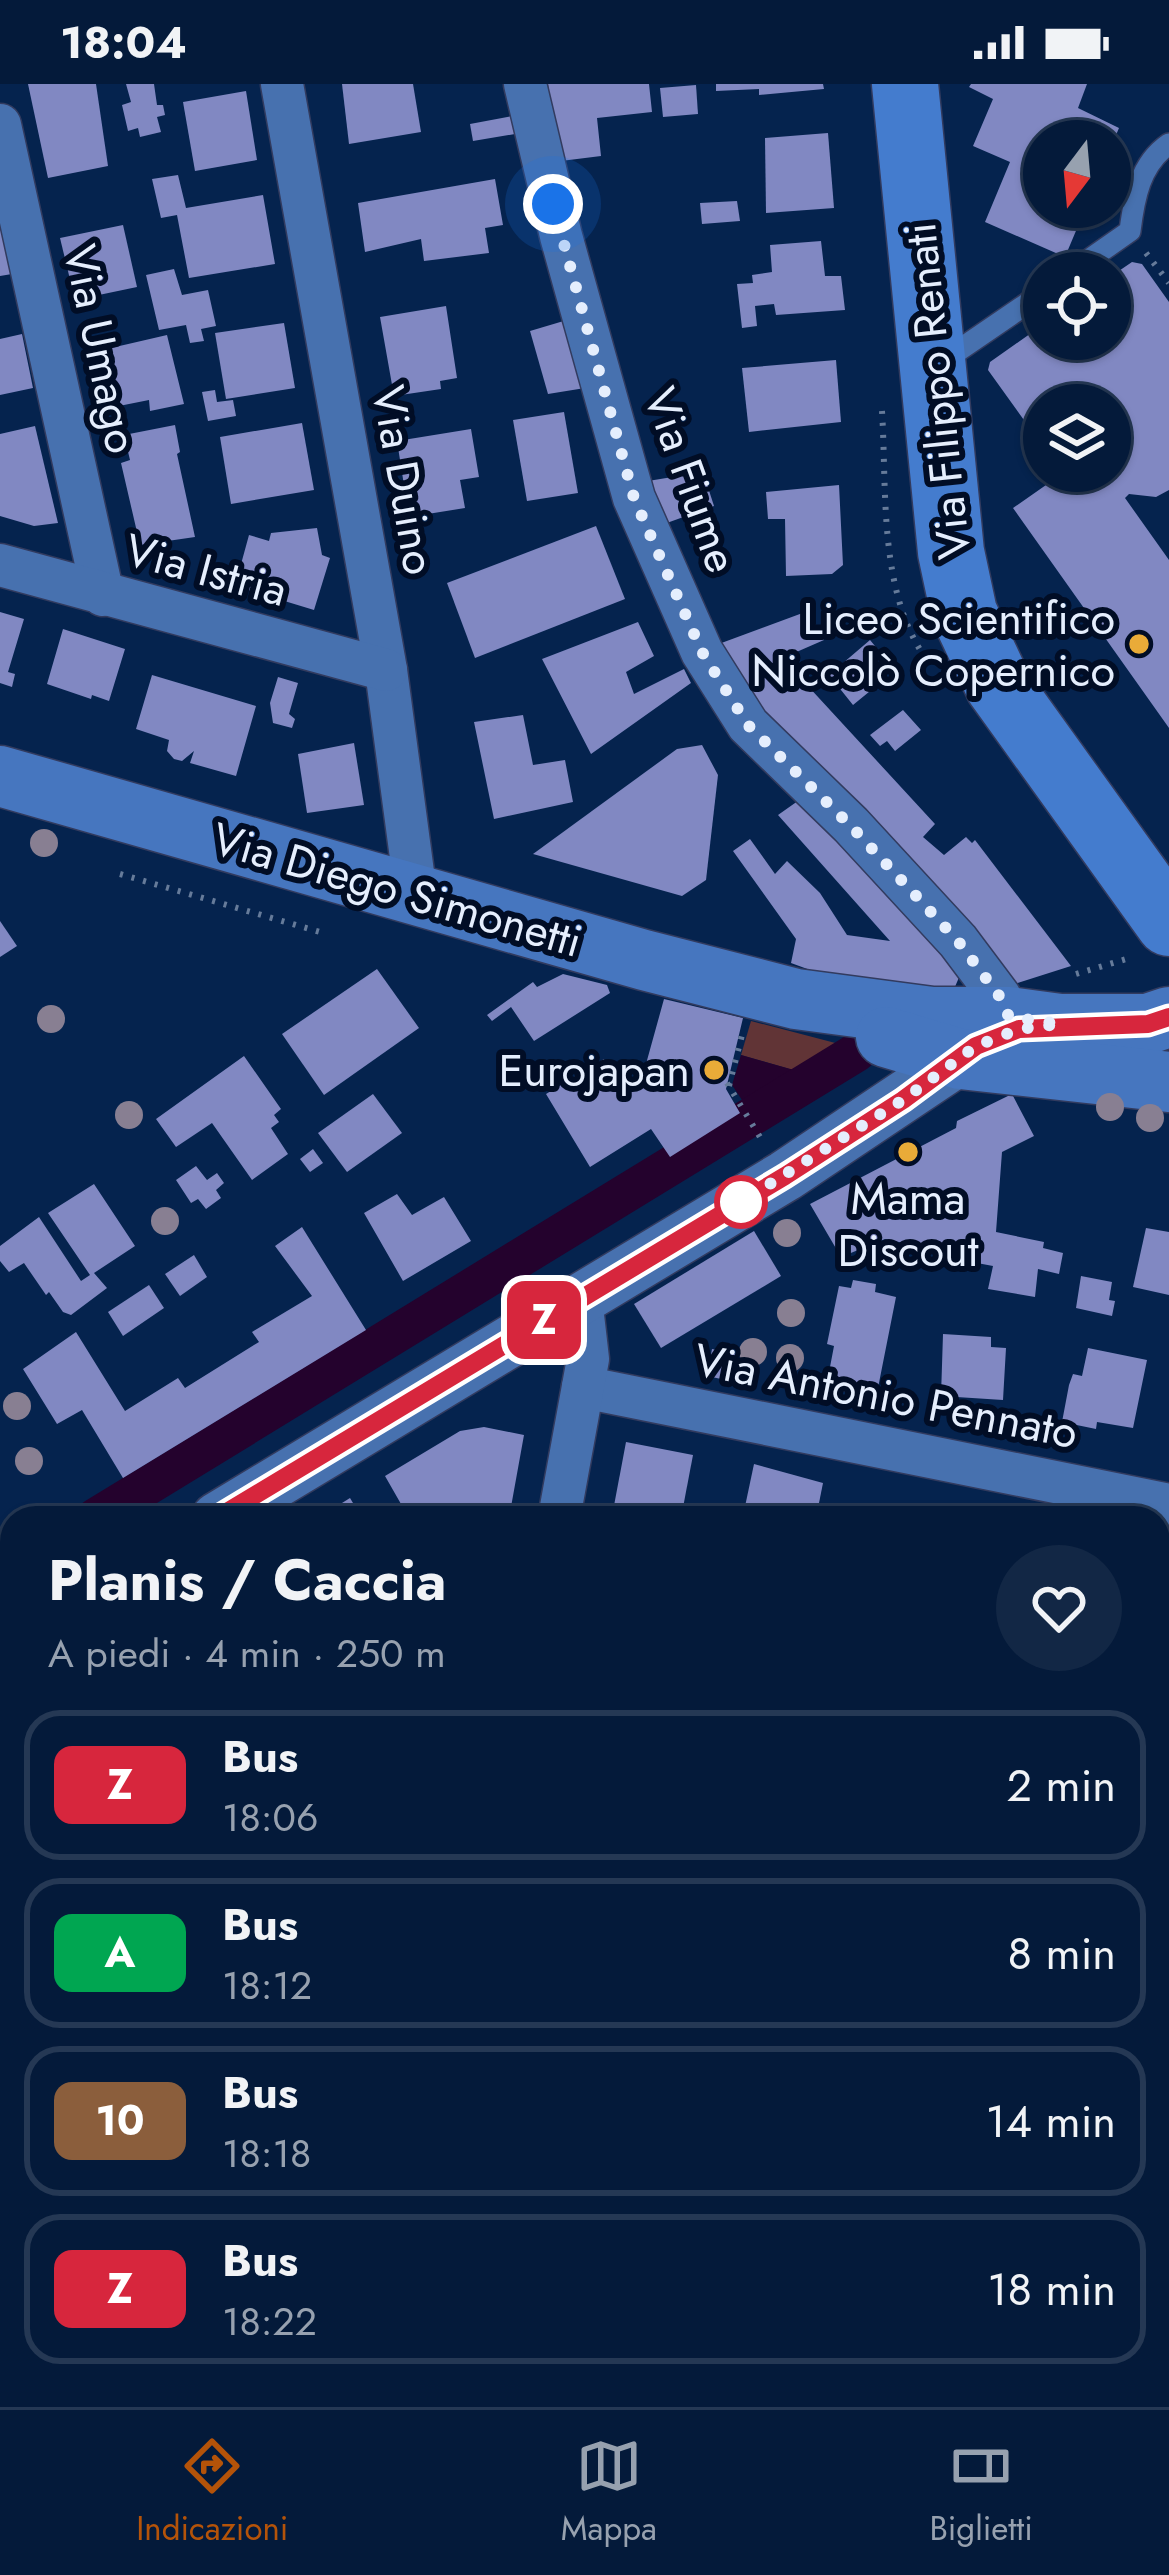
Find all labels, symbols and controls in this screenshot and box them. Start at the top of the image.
text: 18:04 [60,10,187,75]
north arrow [1023,120,1131,228]
map controls [1023,120,1131,492]
your location [523,174,583,234]
street label: Via Filippo Renati [887,219,987,563]
street label: Via Umago [47,239,155,459]
button: locate [1023,252,1131,360]
street label: Via Fiume [628,378,754,582]
street label: Via Duino [355,380,453,580]
button: layers [1023,384,1131,492]
street label: Via Istria [118,517,294,623]
place label: Liceo Scientifico Niccolò Copernico [751,586,1115,703]
marker: Liceo Scientifico Niccolò Copernico [1126,631,1152,657]
street label: Via Diego Simonetti [205,806,589,974]
place label: Eurojapan [498,1038,690,1103]
marker: Eurojapan [701,1057,727,1083]
marker: Mama Discout [895,1139,921,1165]
place label: Mama Discout [838,1166,979,1283]
unlabelled marker [716,1177,766,1227]
line badge: Z [505,1281,583,1359]
text: Z [531,1289,557,1350]
street label: Via Antonio Pennato [689,1327,1083,1465]
text: Planis / Caccia [48,1539,446,1621]
button: heart [996,1545,1122,1671]
text: A piedi · 4 min · 250 m [48,1625,446,1682]
text: Bus [222,1724,298,1789]
text: 2 min [1006,1753,1116,1818]
text: Z [107,1754,133,1815]
text: 18:06 [222,1789,318,1846]
text: Bus [222,1892,298,1957]
text: 8 min [1008,1921,1116,1986]
text: A [105,1922,135,1983]
text: 18:12 [222,1957,312,2014]
text: Bus [222,2060,298,2125]
text: 14 min [986,2089,1116,2154]
text: 10 [95,2090,145,2151]
text: 18:18 [222,2125,311,2182]
text: Bus [222,2228,298,2293]
text: 18 min [987,2257,1116,2322]
text: Z [107,2258,133,2319]
text: 18:22 [222,2293,317,2350]
tab: Indicazioni [136,2433,288,2552]
tab: Mappa [561,2433,657,2552]
tab: Biglietti [929,2433,1033,2552]

